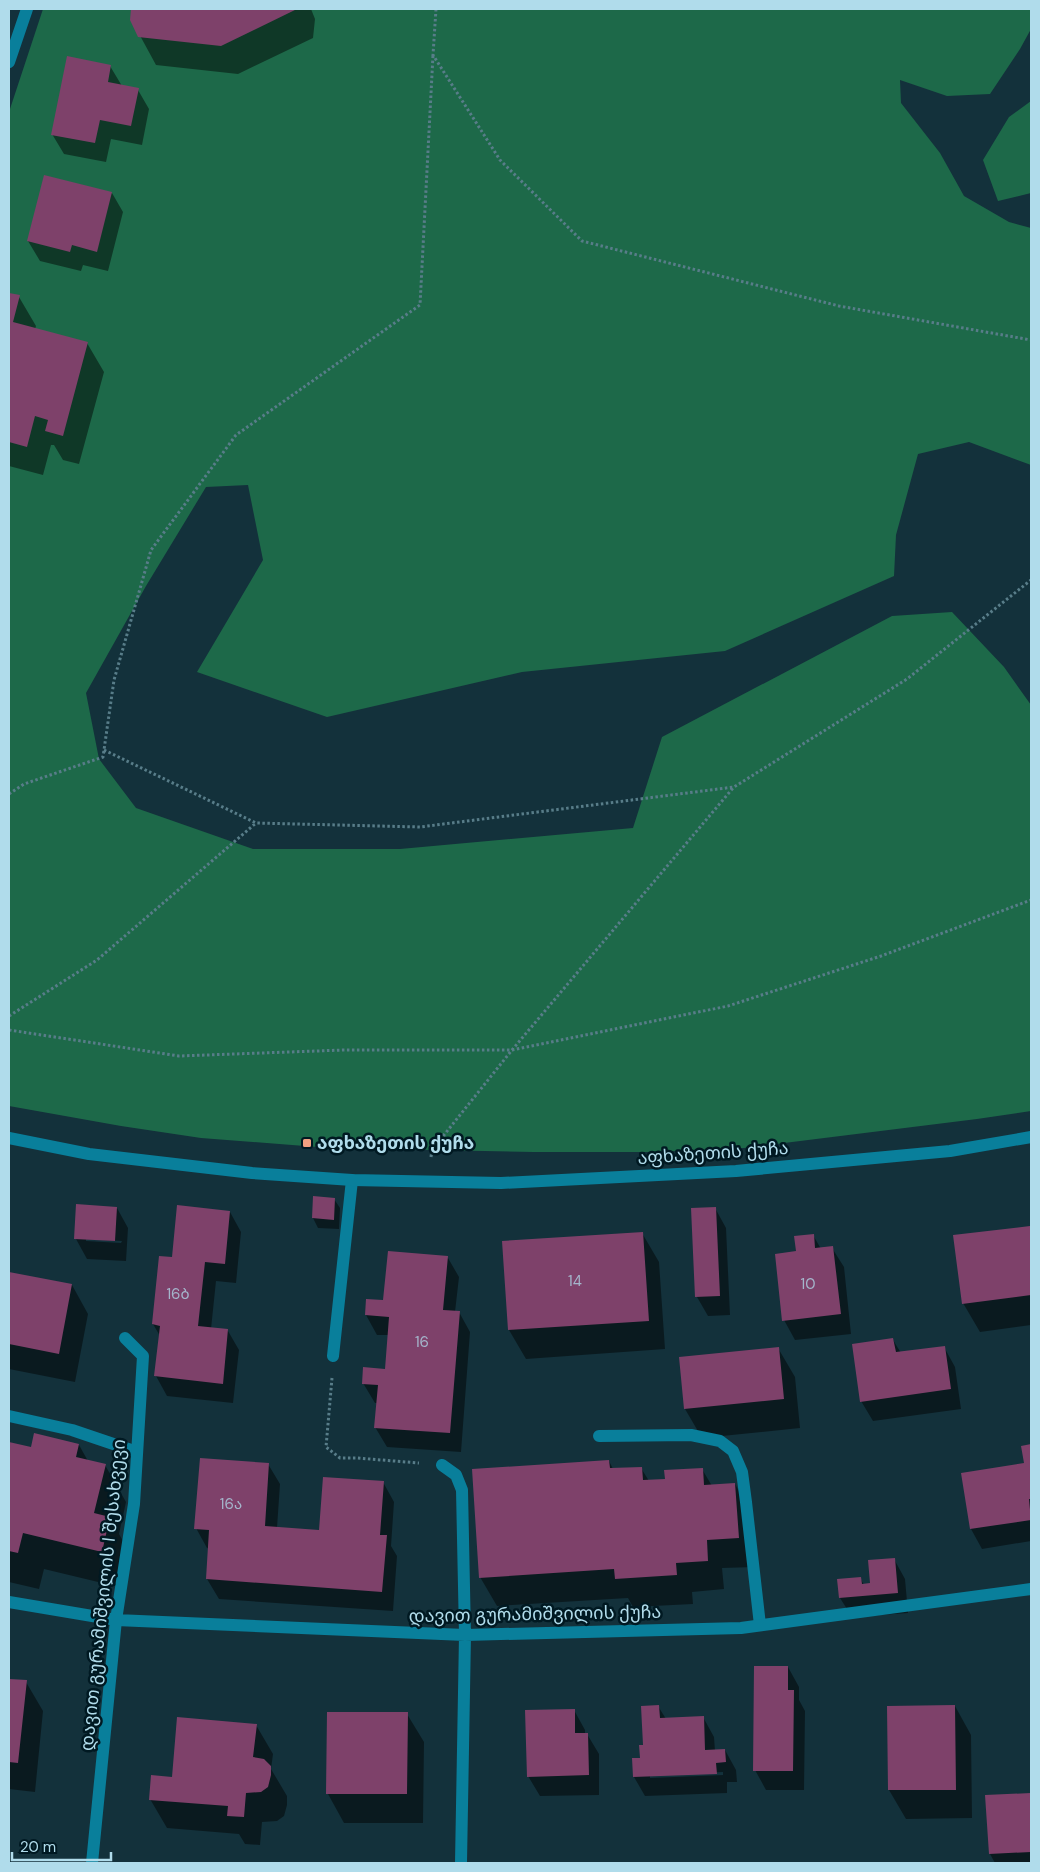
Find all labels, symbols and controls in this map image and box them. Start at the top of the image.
place label: აფხაზეთის ქუჩა [317,1131,474,1155]
street label: აფხაზეთის ქუჩა [637,1136,789,1170]
marker: აფხაზეთის ქუჩა [301,1137,313,1149]
house number: 14 [568,1271,582,1291]
house number: 10 [801,1274,815,1294]
house number: 16ბ [166,1284,190,1304]
house number: 16 [415,1332,429,1352]
street label: დავით გურამიშვილის I შესახვევი [75,1438,131,1752]
house number: 16ა [220,1494,242,1514]
street label: დავით გურამიშვილის ქუჩა [409,1600,661,1628]
scale bar [12,1830,111,1862]
text: 20 m [20,1837,56,1857]

